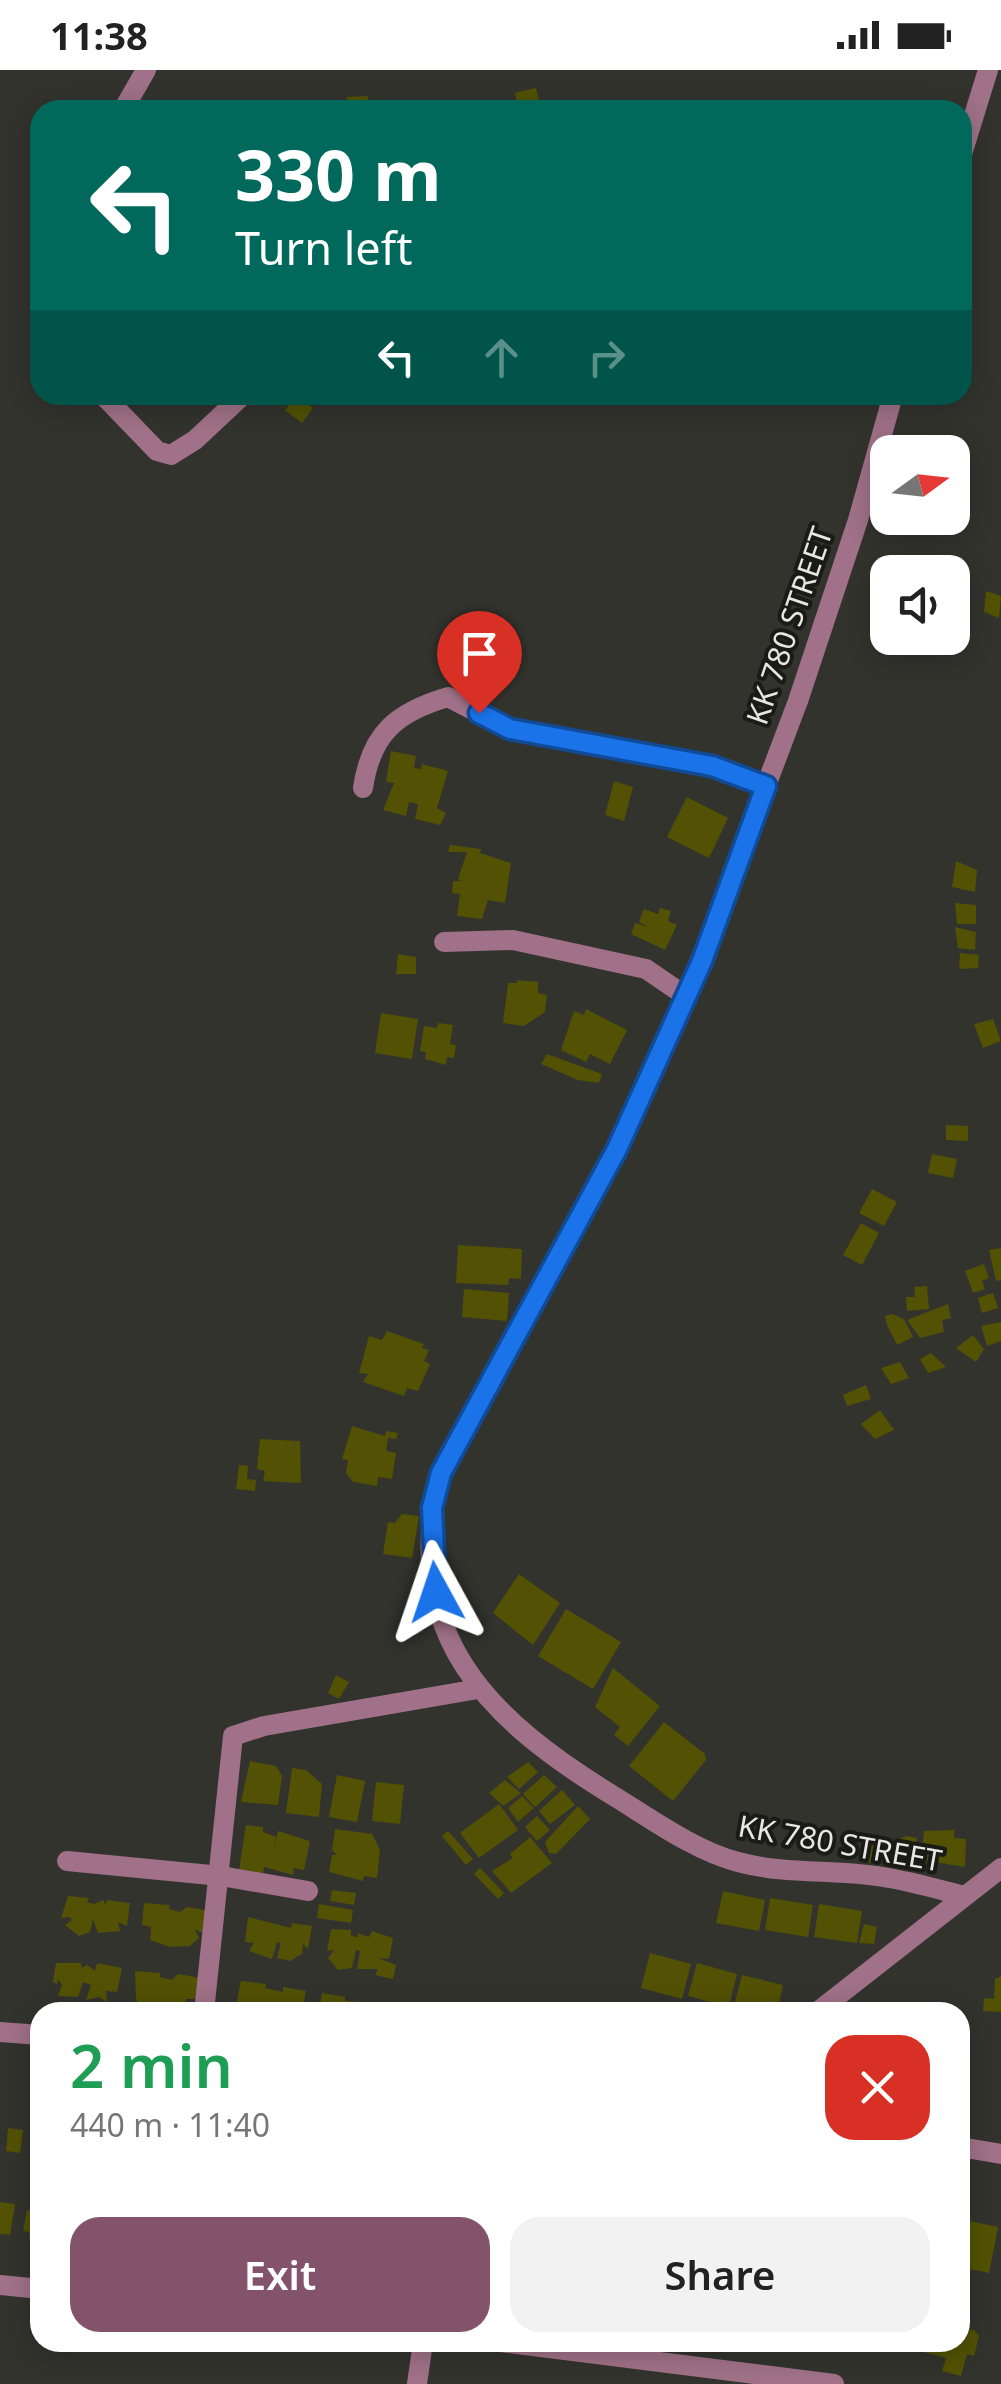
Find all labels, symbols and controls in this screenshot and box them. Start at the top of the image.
text: 11:38 [50,9,148,61]
text: 330 m [235,126,442,222]
icon: left [70,140,200,270]
text: Turn left [235,217,412,278]
icon: left [369,330,424,385]
icon: ahead [474,330,529,385]
icon: right [579,330,634,385]
north arrow [870,435,970,535]
map controls [870,435,970,655]
street label: KK 780 STREET [736,521,842,730]
button: sound [870,555,970,655]
pin [437,611,522,714]
icon: arrive [452,626,507,681]
position arrow [384,1540,488,1644]
street label: KK 780 STREET [735,1804,946,1881]
text: 2 min [70,2024,233,2106]
button: close [825,2035,930,2140]
text: 440 m · 11:40 [70,2103,270,2146]
button: Exit [70,2217,490,2332]
button: Share [510,2217,930,2332]

